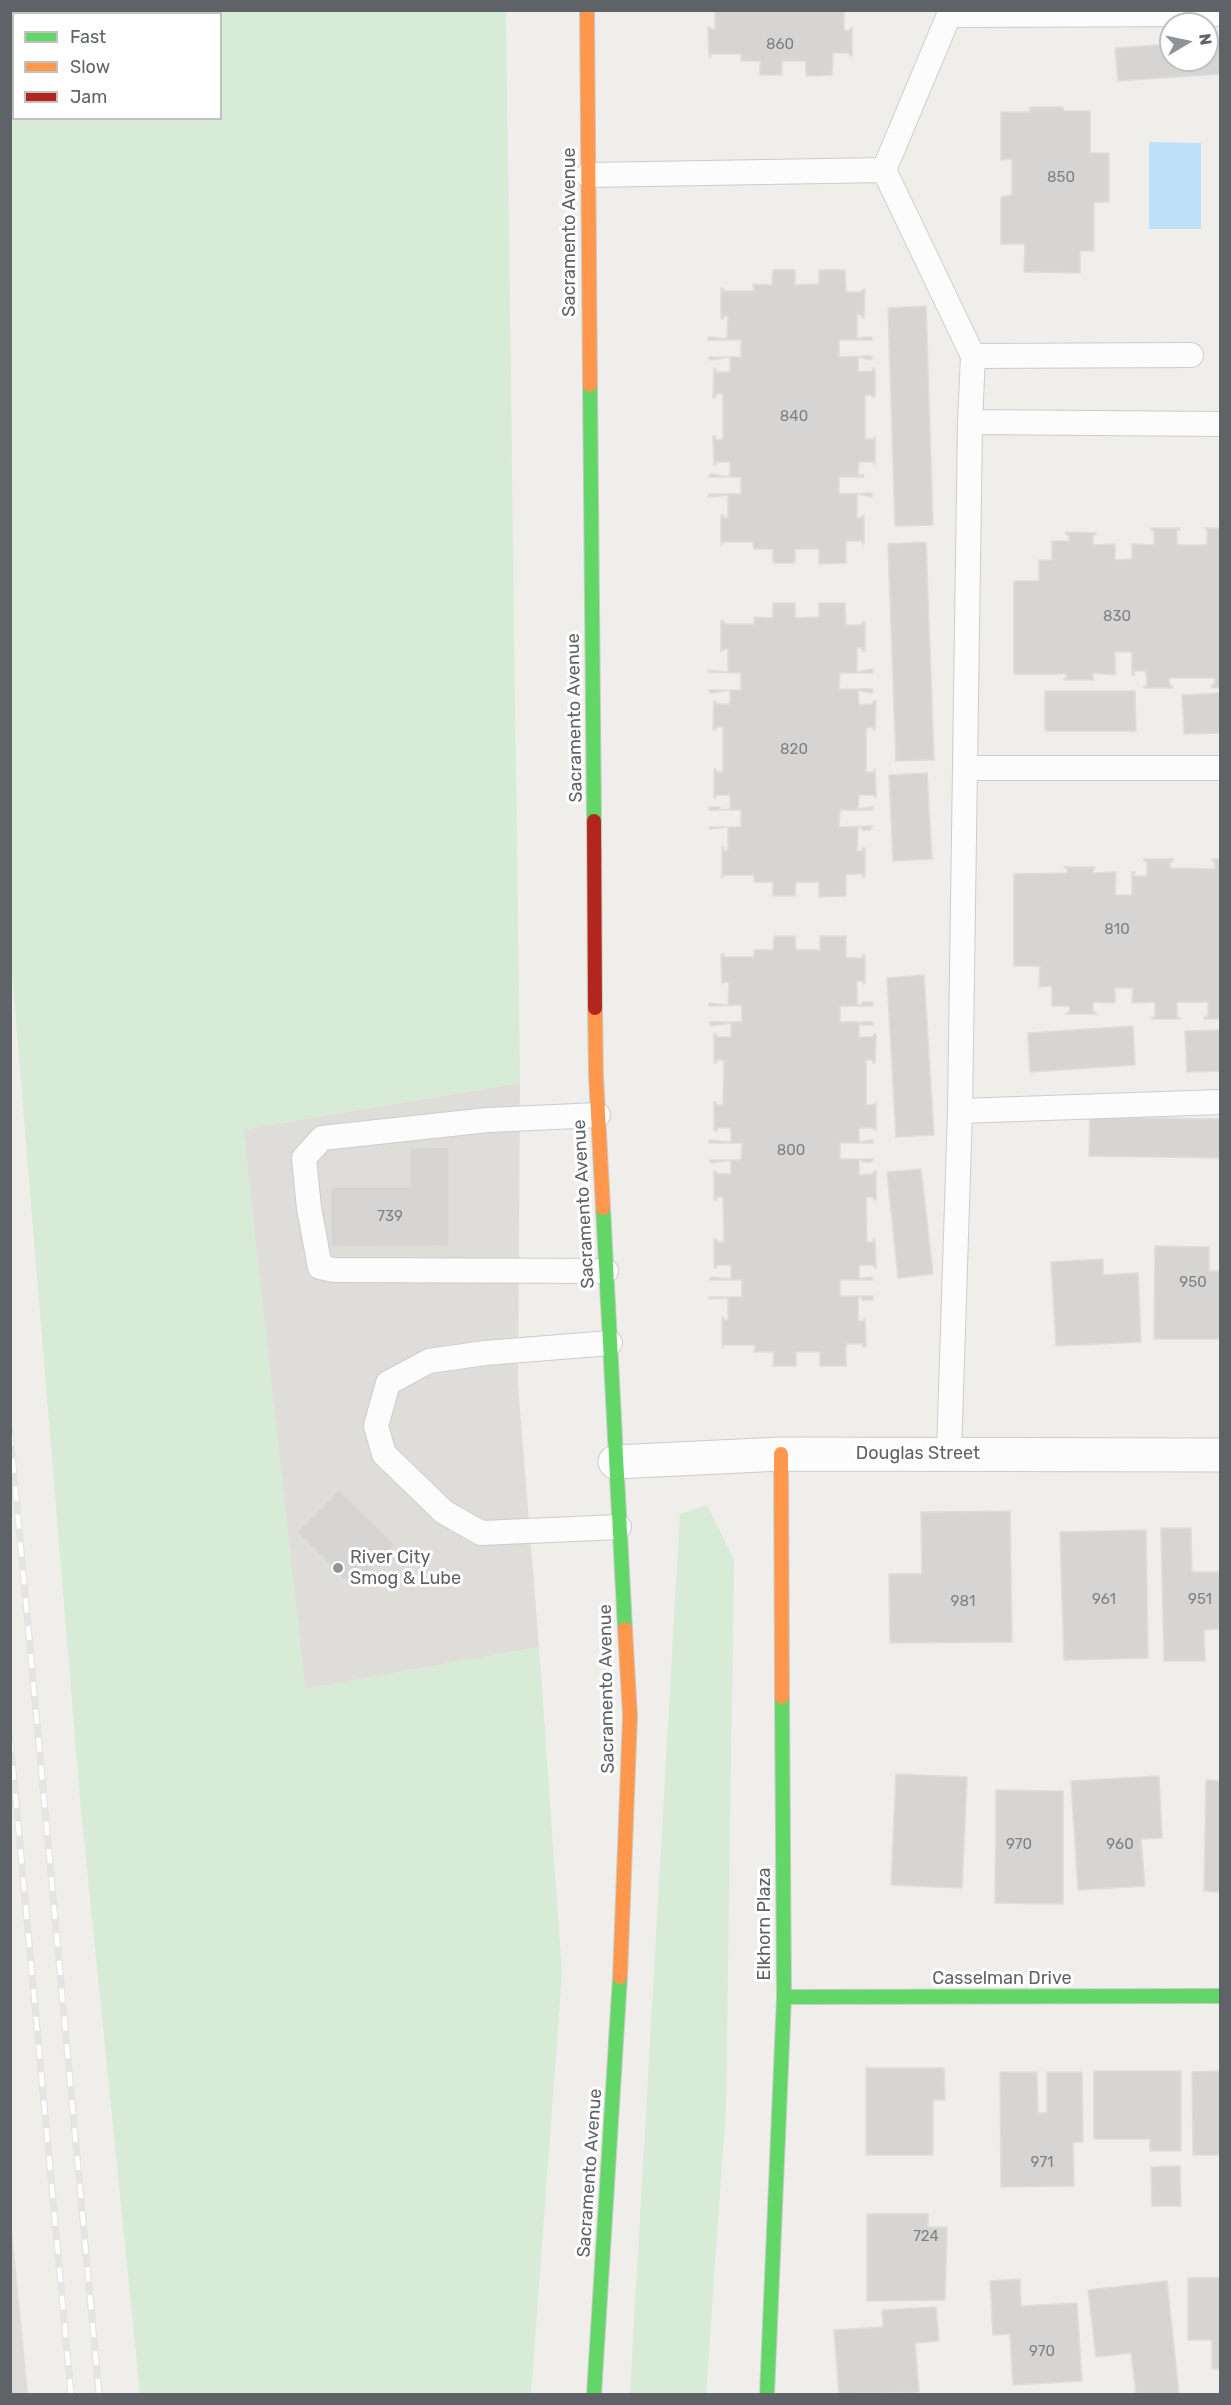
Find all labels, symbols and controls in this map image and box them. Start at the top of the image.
legend [12,12,222,120]
north arrow [1159,12,1219,72]
text: Fast [70,26,106,48]
text: N [1195,32,1216,47]
house number: 860 [766,36,794,54]
text: Slow [70,56,110,78]
text: Jam [70,86,107,108]
street label: Sacramento Avenue [559,147,581,317]
house number: 850 [1047,169,1075,187]
house number: 840 [780,408,808,426]
house number: 830 [1103,608,1131,626]
street label: Sacramento Avenue [563,633,587,803]
house number: 820 [780,741,808,759]
house number: 810 [1104,921,1130,939]
street label: Sacramento Avenue [569,1119,599,1289]
house number: 800 [777,1142,805,1160]
house number: 739 [377,1208,403,1226]
house number: 950 [1179,1274,1207,1292]
street label: Douglas Street [856,1443,980,1465]
place label: River City Smog & Lube [350,1547,461,1590]
marker: River City Smog & Lube [331,1561,345,1575]
house number: 961 [1092,1591,1116,1609]
house number: 951 [1188,1591,1212,1609]
house number: 981 [951,1593,975,1611]
street label: Sacramento Avenue [595,1604,619,1774]
house number: 970 [1006,1836,1032,1854]
house number: 960 [1106,1836,1134,1854]
street label: Elkhorn Plaza [754,1868,776,1980]
street label: Casselman Drive [932,1968,1072,1990]
street label: Sacramento Avenue [573,2088,607,2258]
house number: 971 [1030,2154,1054,2172]
house number: 724 [913,2228,939,2246]
house number: 970 [1029,2343,1055,2361]

